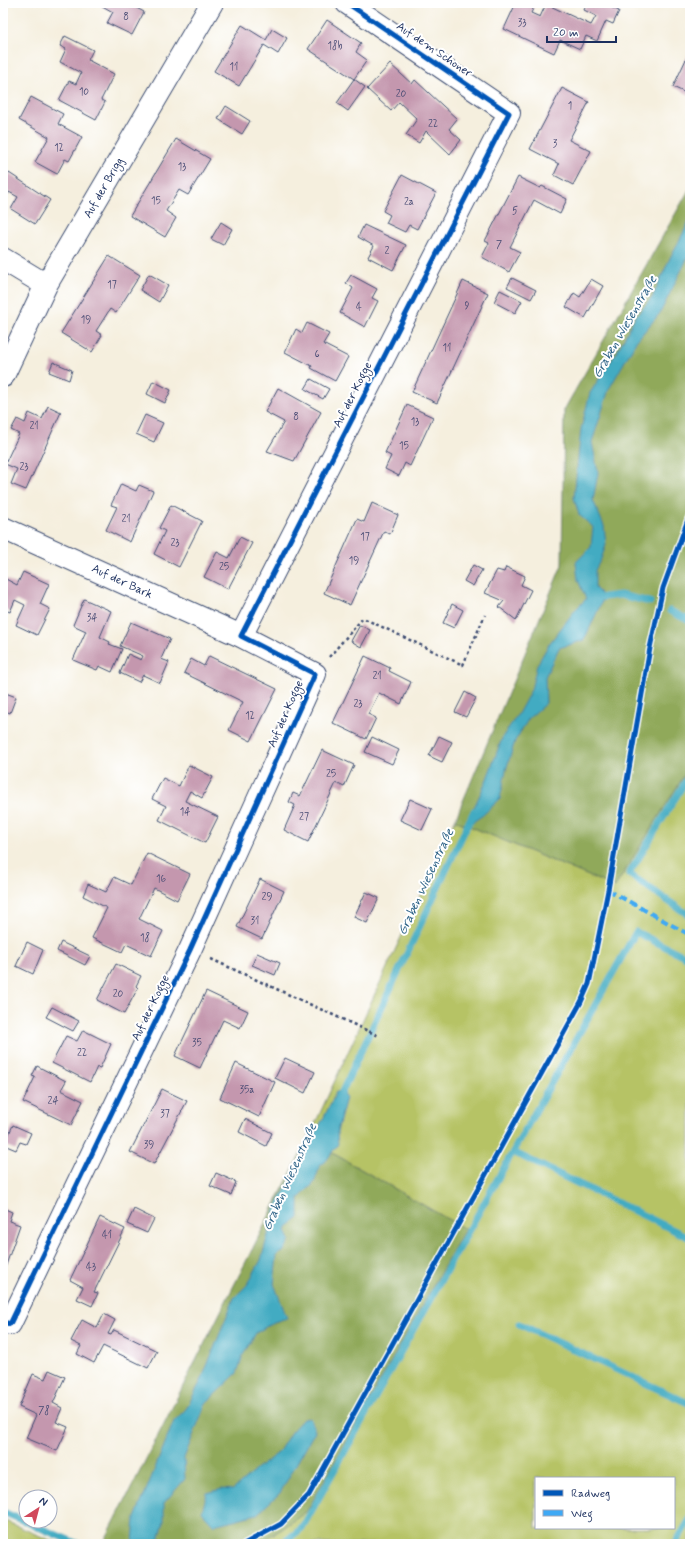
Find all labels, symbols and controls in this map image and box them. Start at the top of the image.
house number: 8 [123,11,129,24]
house number: 33 [518,17,526,30]
scale bar [547,18,616,44]
street label: Auf dem Schoner [393,19,475,81]
text: 20 m [553,25,579,41]
house number: 18b [328,39,343,53]
house number: 11 [230,61,238,74]
house number: 10 [79,86,89,99]
house number: 20 [396,88,407,101]
house number: 1 [568,100,572,113]
house number: 22 [428,118,438,131]
house number: 3 [553,138,558,151]
house number: 12 [54,142,64,155]
street label: Auf der Brigg [80,155,128,221]
house number: 13 [178,161,186,174]
house number: 15 [151,195,161,208]
house number: 2a [404,196,414,209]
house number: 5 [512,205,518,218]
house number: 7 [496,239,502,252]
house number: 2 [385,245,390,258]
water label: Graben Wiesenstraße [589,272,662,381]
house number: 17 [107,279,117,292]
house number: 9 [465,300,470,313]
house number: 4 [356,301,362,314]
house number: 19 [81,314,91,327]
house number: 11 [443,342,451,355]
house number: 6 [314,348,320,361]
street label: Auf der Kogge [330,359,377,431]
house number: 8 [293,411,299,424]
house number: 13 [411,416,419,429]
house number: 21 [29,420,39,433]
house number: 15 [399,440,409,453]
house number: 23 [19,461,29,474]
house number: 21 [121,513,131,526]
house number: 17 [360,531,370,544]
house number: 23 [170,537,180,550]
house number: 19 [349,555,359,568]
street label: Auf der Bark [89,561,155,603]
house number: 25 [219,561,229,574]
house number: 34 [87,612,97,625]
house number: 21 [372,670,382,683]
street label: Auf der Kogge [264,678,309,750]
house number: 23 [353,698,363,711]
house number: 12 [245,710,255,723]
house number: 25 [326,768,336,781]
house number: 14 [180,806,190,819]
house number: 27 [299,811,309,824]
water label: Graben Wiesenstraße [394,825,458,938]
house number: 16 [156,873,166,886]
house number: 29 [262,891,272,904]
house number: 31 [251,915,259,928]
house number: 18 [140,931,150,945]
street label: Auf der Kogge [128,972,175,1044]
house number: 20 [113,988,124,1001]
house number: 35 [192,1037,202,1050]
house number: 22 [77,1047,87,1060]
house number: 35a [240,1084,255,1097]
house number: 24 [48,1095,58,1108]
house number: 37 [160,1108,170,1121]
water label: Graben Wiesenstraße [259,1120,322,1233]
house number: 39 [144,1139,154,1152]
house number: 41 [102,1229,112,1242]
house number: 43 [86,1261,96,1274]
house number: 78 [38,1404,50,1418]
legend [535,1477,675,1529]
text: Radweg [571,1486,610,1502]
north arrow [18,1489,58,1529]
text: N [36,1494,50,1510]
text: Weg [571,1506,593,1523]

